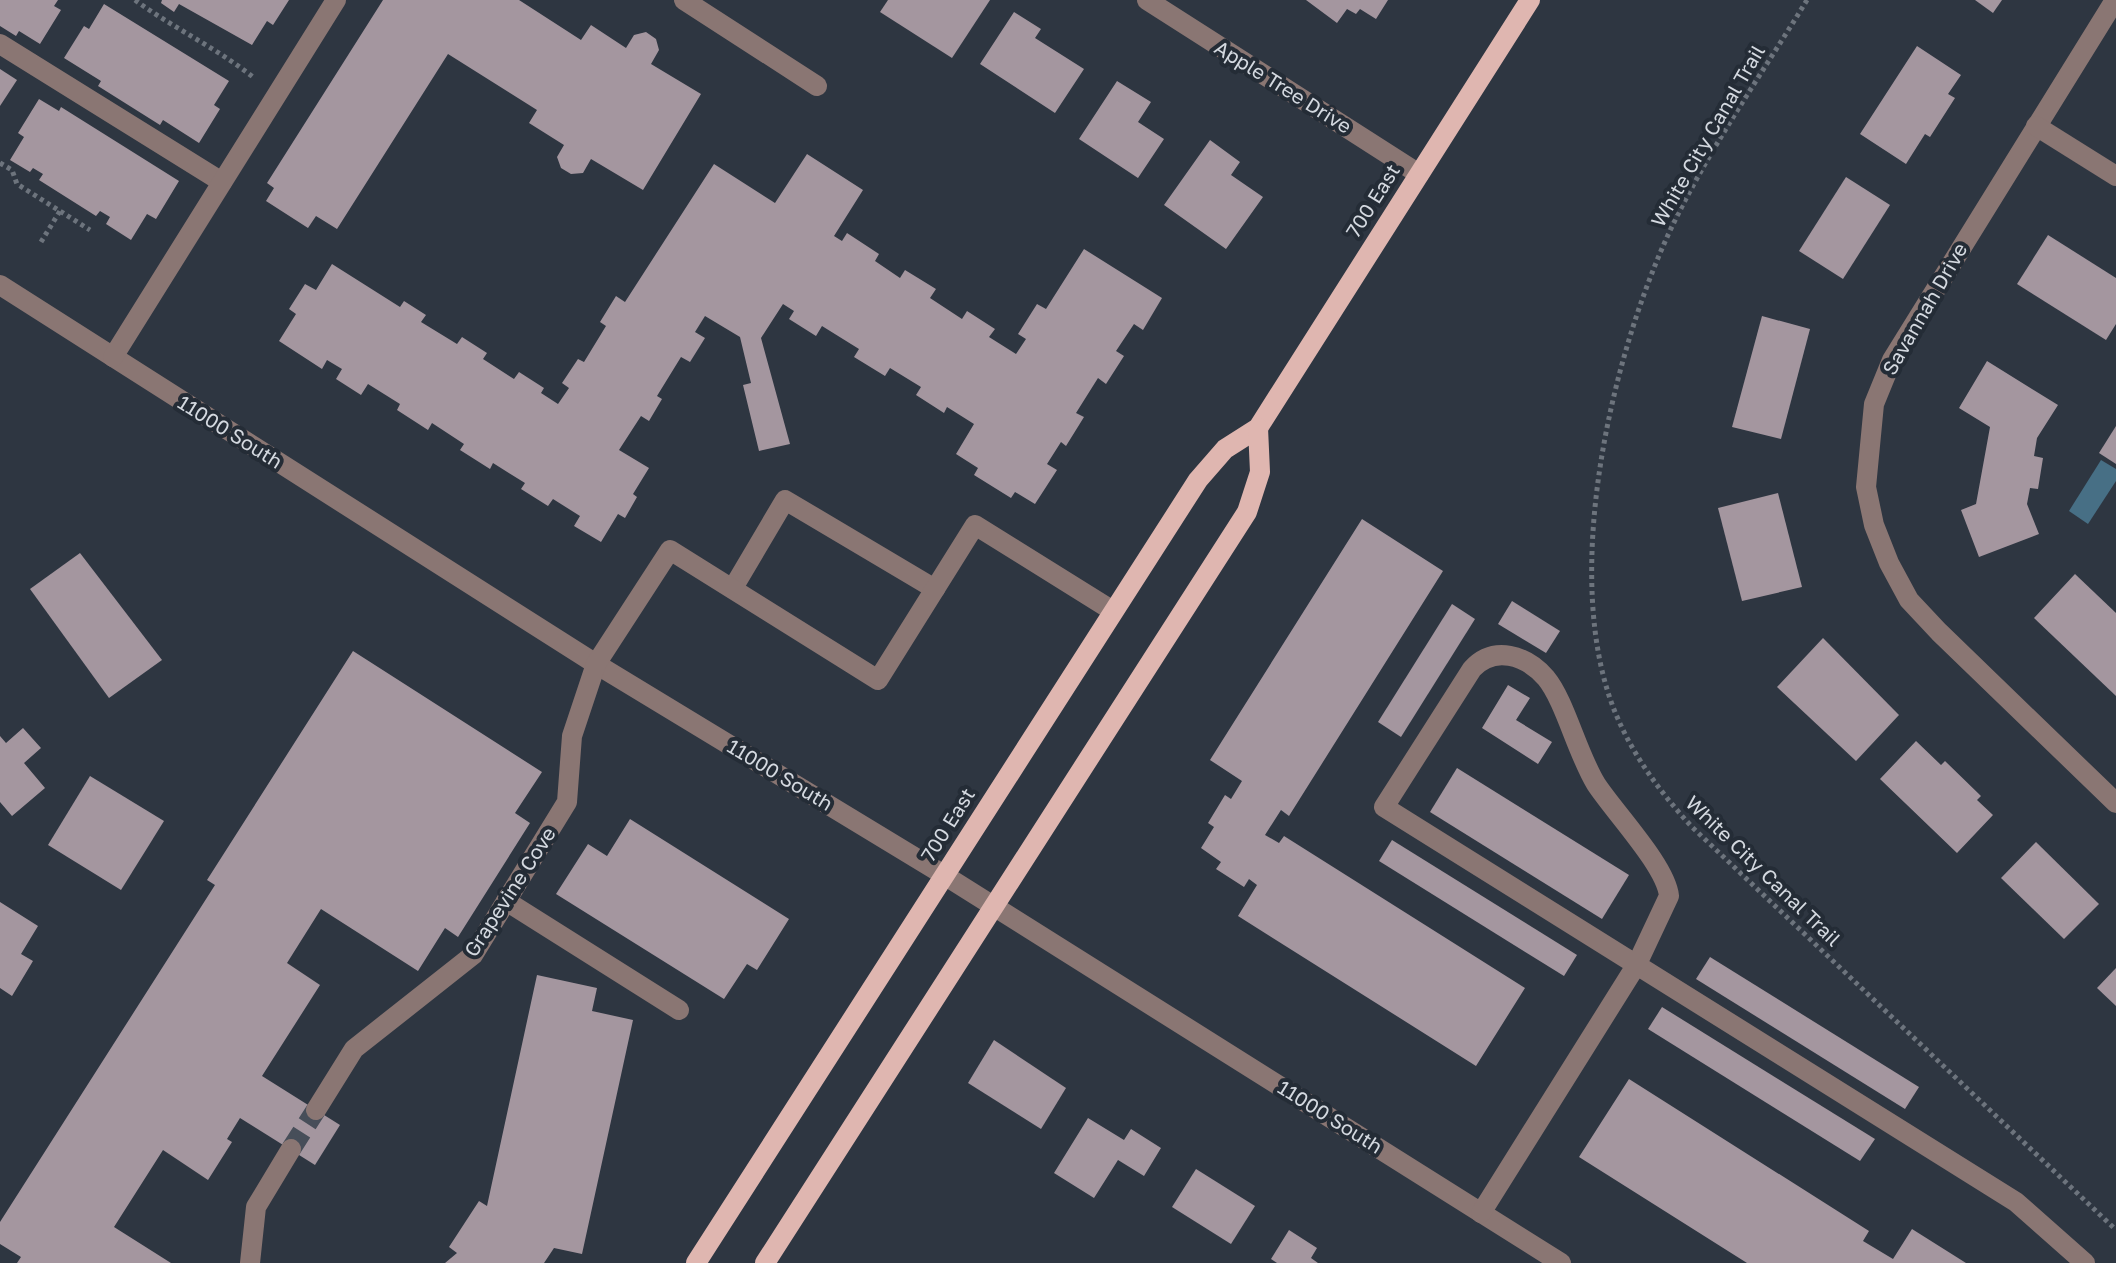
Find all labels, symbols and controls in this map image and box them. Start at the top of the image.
street label: Apple Tree Drive [1211,34,1356,138]
street label: White City Canal Trail [1645,40,1769,231]
street label: 700 East [1340,159,1404,242]
street label: Savannah Drive [1877,238,1972,379]
street label: 11000 South [174,389,287,473]
street label: 11000 South [723,733,838,815]
street label: 700 East [915,783,979,866]
street label: White City Canal Trail [1681,790,1846,951]
street label: Grapevine Cove [458,822,560,961]
street label: 11000 South [1274,1074,1387,1158]

